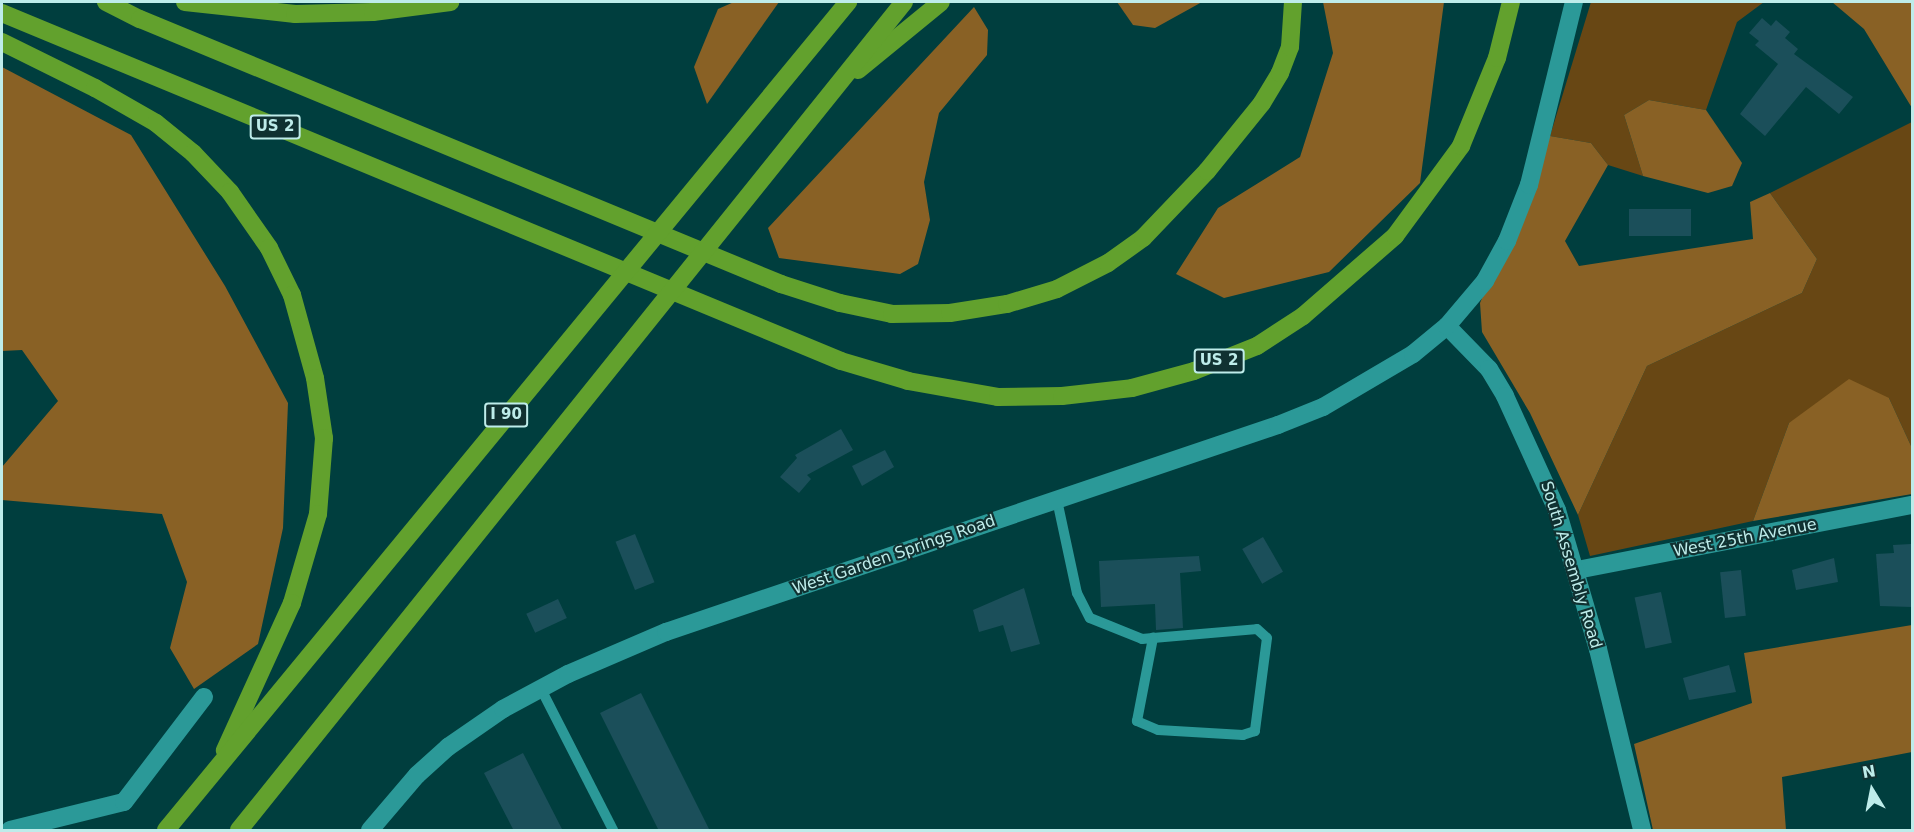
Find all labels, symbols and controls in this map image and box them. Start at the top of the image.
road number: US 2 [250,115,300,139]
road number: US 2 [1194,349,1244,373]
road number: I 90 [484,403,528,427]
street label: South Assembly Road [1536,479,1606,651]
street label: West Garden Springs Road [790,511,998,599]
street label: West 25th Avenue [1672,515,1818,561]
north arrow [1842,760,1902,820]
text: N [1861,761,1877,782]

